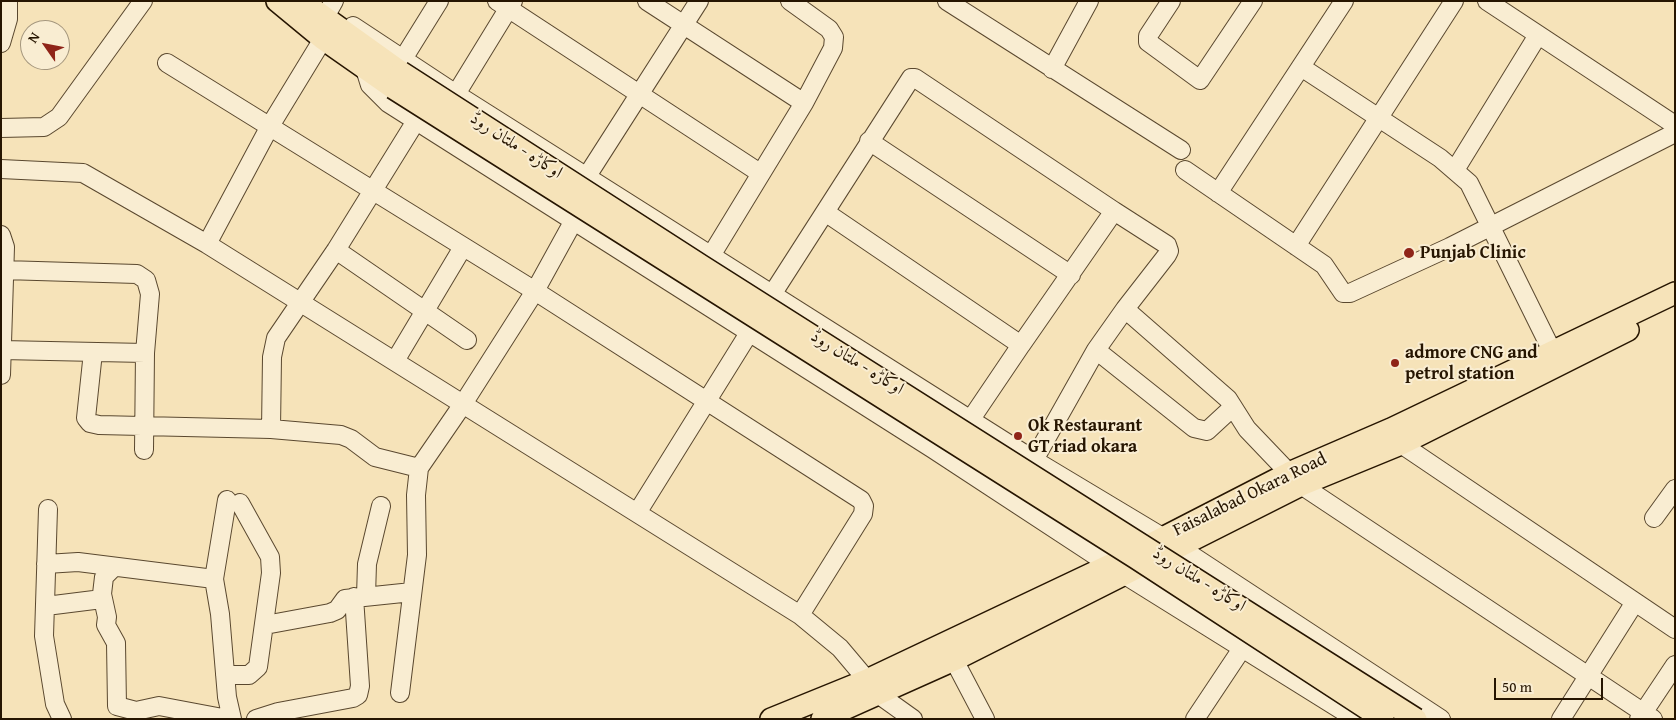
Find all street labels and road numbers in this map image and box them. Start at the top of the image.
street label: اوکاڑہ - ملتان روڈ [466,108,566,184]
street label: اوکاڑہ - ملتان روڈ [806,326,908,400]
street label: Faisalabad Okara Road [1170,448,1330,542]
street label: اوکاڑہ - ملتان روڈ [1148,543,1250,617]

